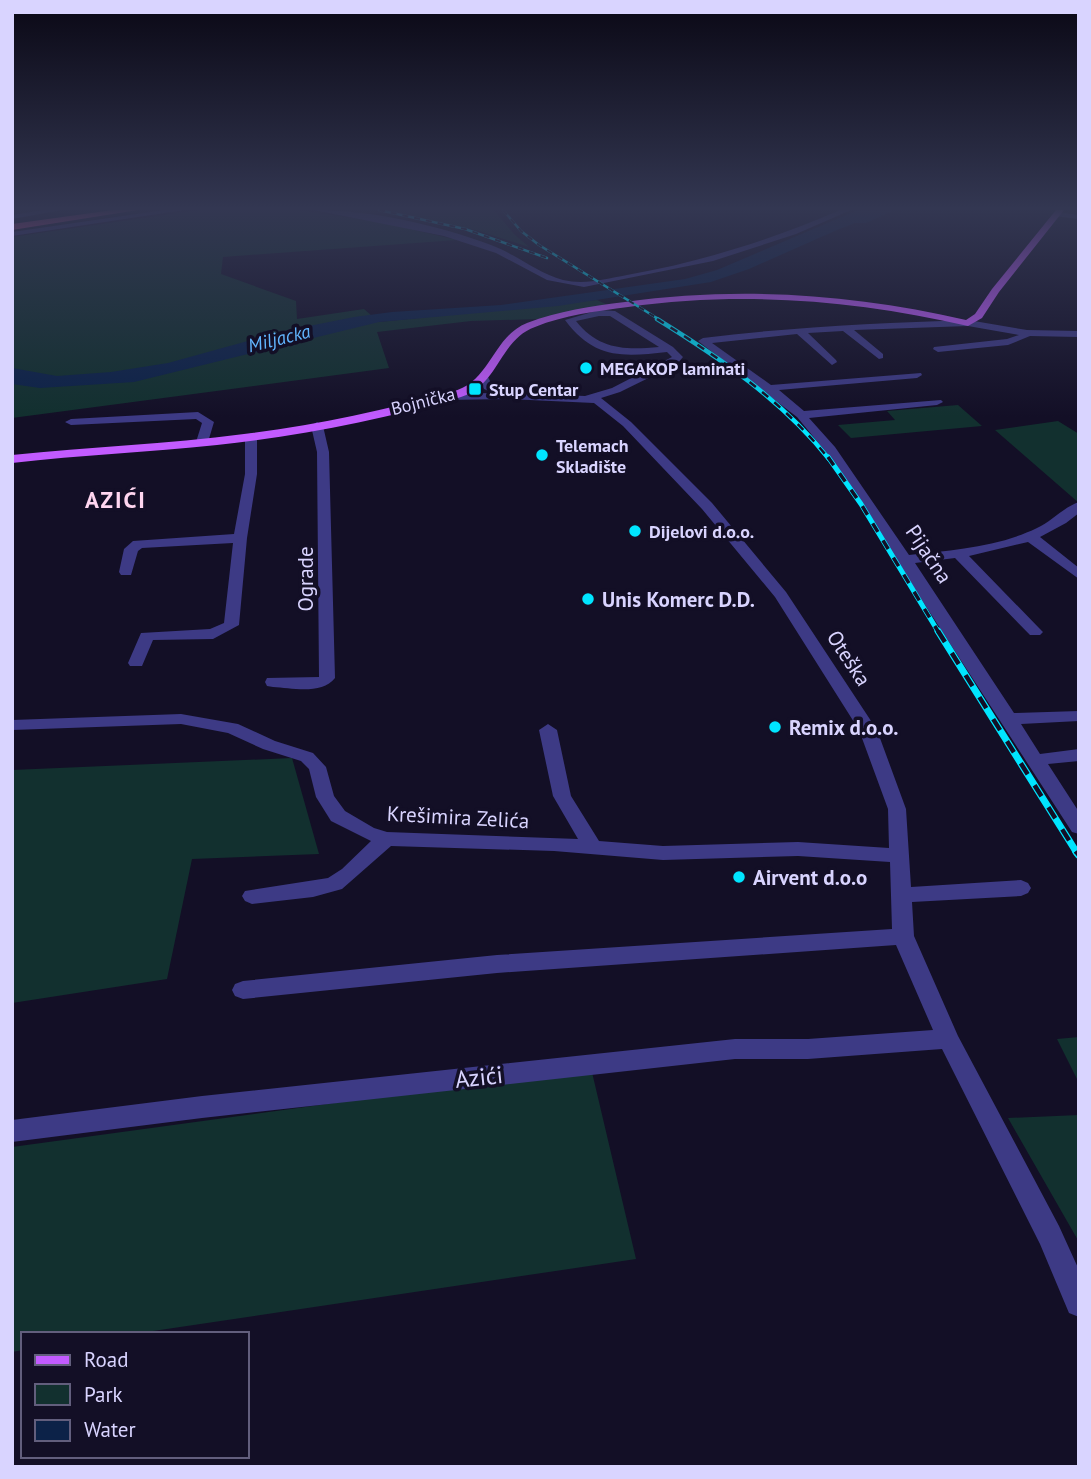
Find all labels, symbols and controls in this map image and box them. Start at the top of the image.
water label: Miljacka [245,318,314,357]
place label: MEGAKOP laminati [600,357,745,380]
marker: MEGAKOP laminati [578,360,594,376]
place label: Stup Centar [489,378,579,401]
marker: Stup Centar [467,381,483,397]
street label: Bojnička [389,382,457,420]
place label: Telemach Skladište [556,434,629,478]
marker: Telemach Skladište [534,447,550,463]
district label: AZIĆI [85,485,147,514]
place label: Dijelovi d.o.o. [649,520,754,543]
street label: Pijačna [900,520,958,588]
marker: Dijelovi d.o.o. [627,523,643,539]
street label: Ograde [292,546,319,612]
place label: Unis Komerc D.D. [602,586,755,613]
marker: Unis Komerc D.D. [580,591,596,607]
street label: Oteška [821,625,877,691]
place label: Remix d.o.o. [789,714,899,741]
marker: Remix d.o.o. [767,719,783,735]
street label: Krešimira Zelića [386,800,530,834]
place label: Airvent d.o.o [753,864,867,891]
marker: Airvent d.o.o [731,869,747,885]
street label: Azići [454,1059,504,1095]
legend [21,1332,248,1458]
text: Road [84,1346,128,1373]
text: Park [84,1381,123,1408]
text: Water [84,1416,136,1443]

